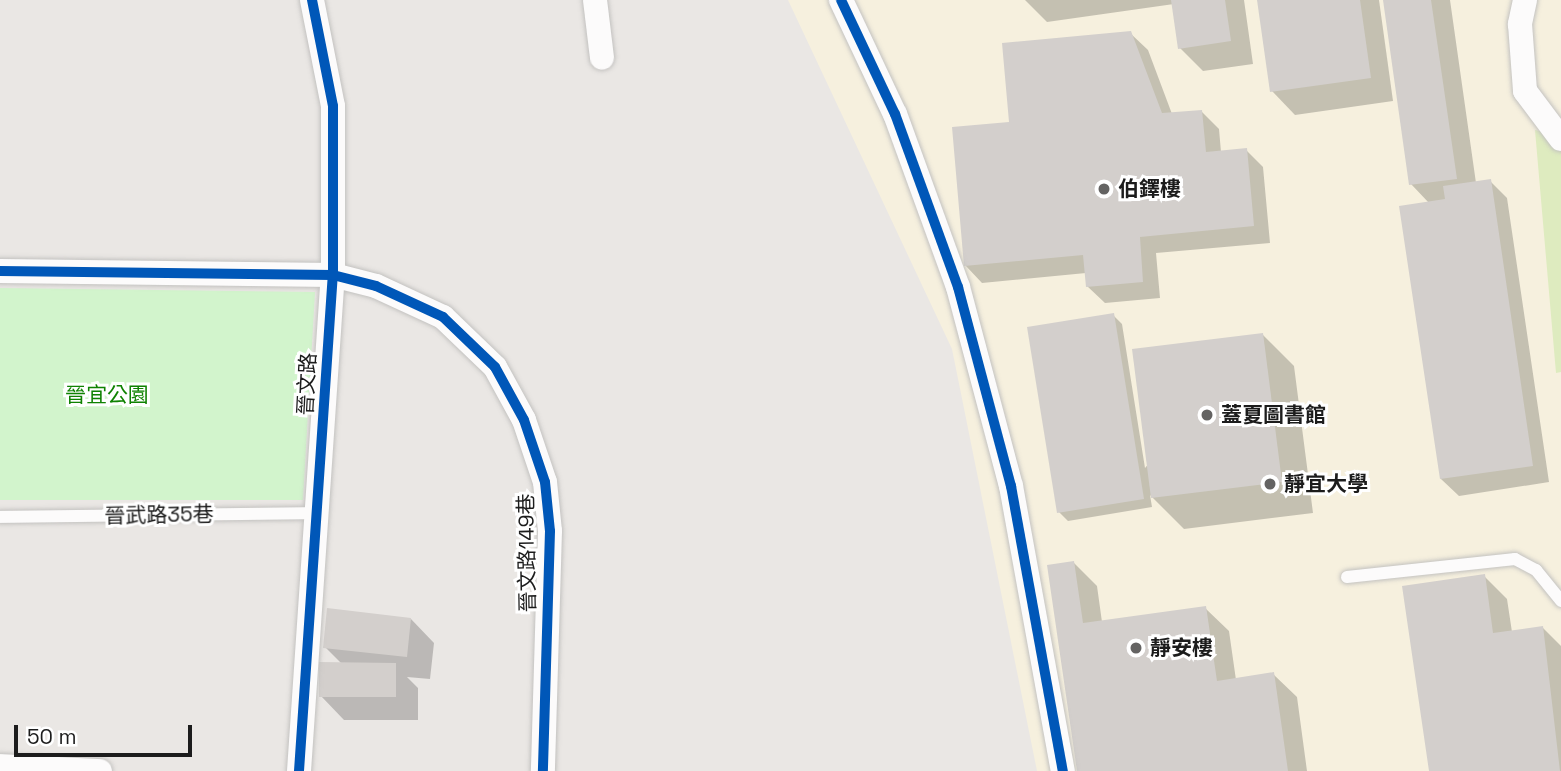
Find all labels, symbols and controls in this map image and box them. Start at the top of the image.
place label: 伯鐸樓 [1118,176,1181,202]
marker: 伯鐸樓 [1096,181,1112,197]
street label: 晉文路 [293,352,321,416]
park label: 晉宜公園 [65,382,149,408]
place label: 蓋夏圖書館 [1221,402,1326,428]
marker: 蓋夏圖書館 [1199,407,1215,423]
place label: 靜宜大學 [1284,471,1368,497]
marker: 靜宜大學 [1262,476,1278,492]
street label: 晉文路149巷 [513,493,541,613]
street label: 晉武路35巷 [104,501,214,529]
place label: 靜安樓 [1150,635,1213,661]
marker: 靜安樓 [1128,640,1144,656]
scale bar [18,712,196,756]
text: 50 m [27,723,77,750]

